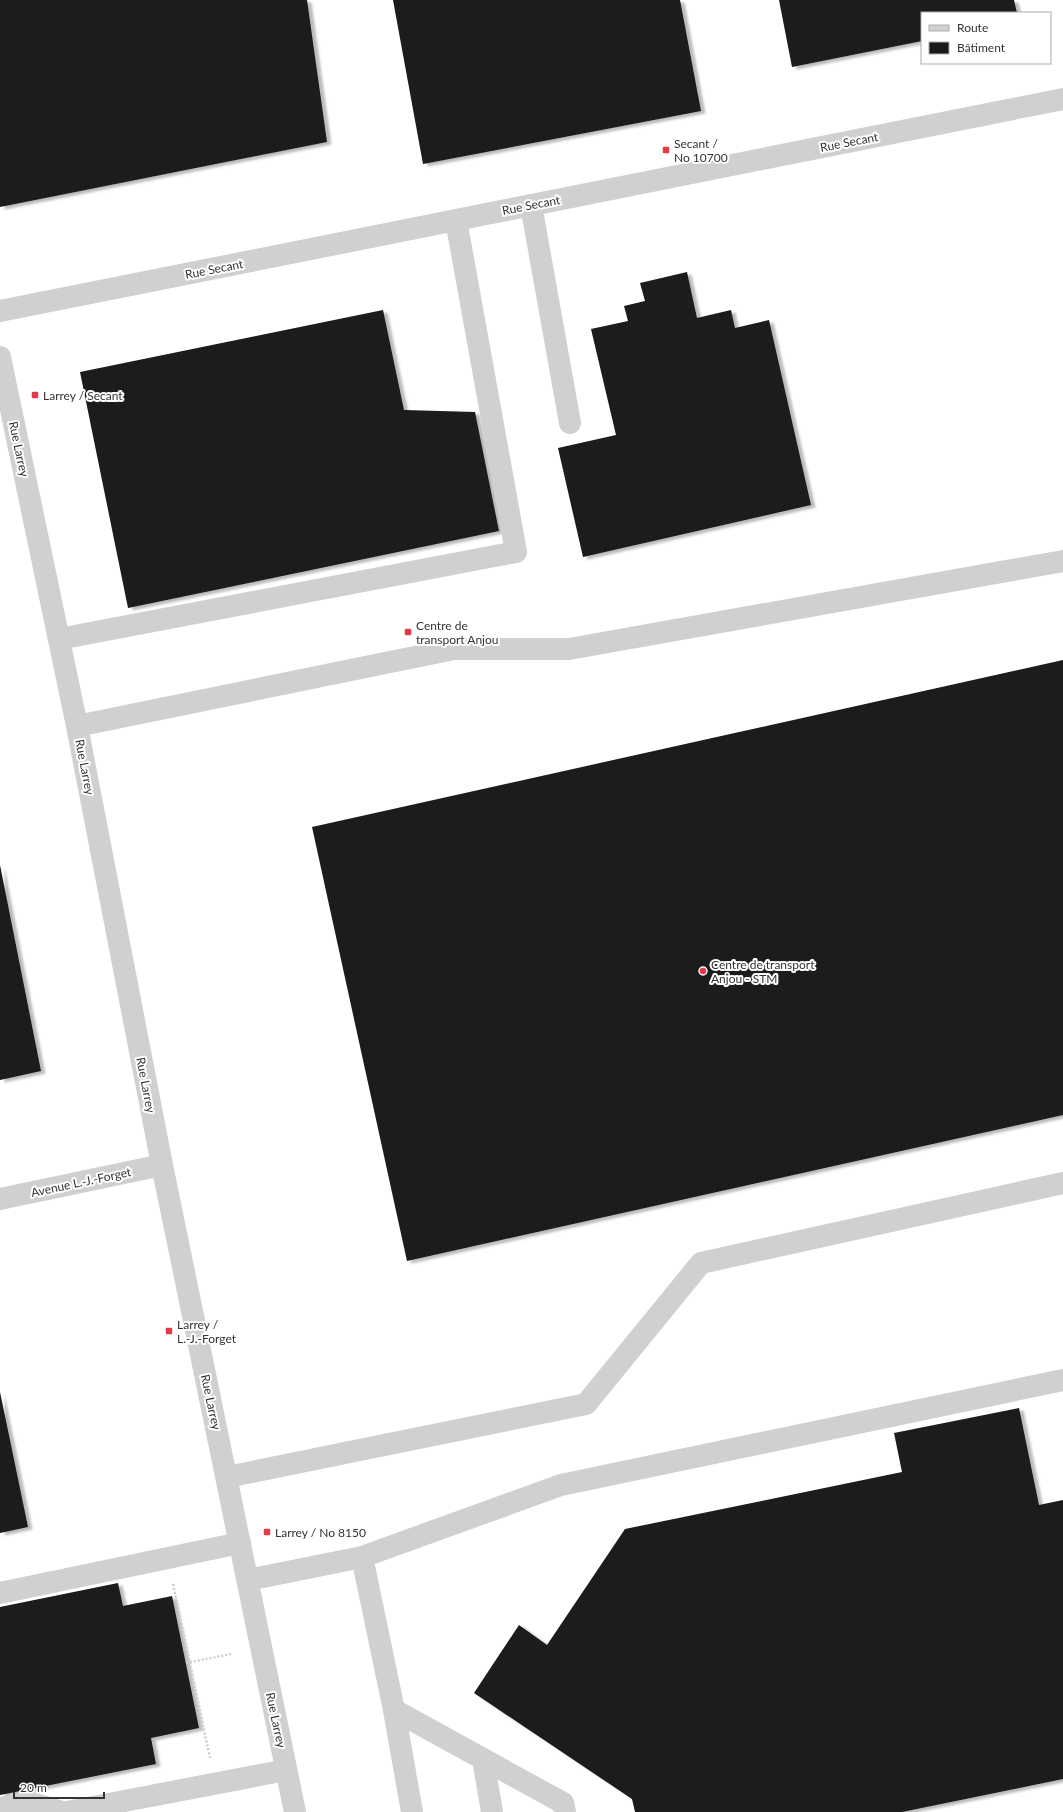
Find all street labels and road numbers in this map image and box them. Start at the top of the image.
street label: Rue Secant [819,129,880,155]
street label: Rue Secant [501,192,562,218]
street label: Rue Secant [184,256,245,282]
street label: Rue Larrey [6,420,32,479]
street label: Rue Larrey [72,738,98,797]
street label: Rue Larrey [133,1056,159,1115]
street label: Avenue L.-J.-Forget [30,1164,133,1200]
street label: Rue Larrey [198,1373,224,1432]
street label: Rue Larrey [263,1691,289,1750]

